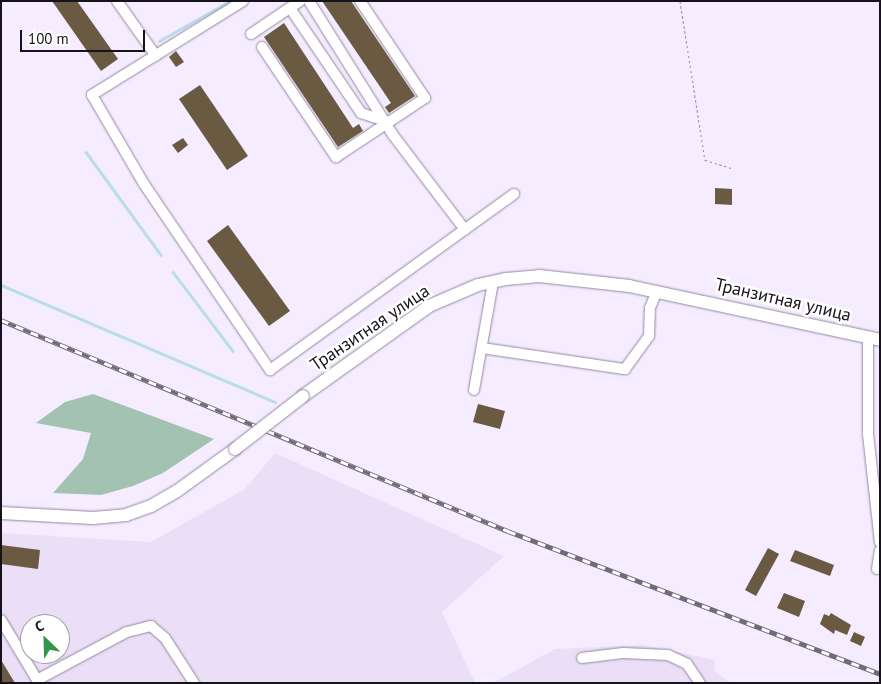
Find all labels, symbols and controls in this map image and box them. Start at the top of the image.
scale bar [22,20,148,52]
text: 100 m [28,29,69,48]
street label: Транзитная улица [713,274,853,326]
street label: Транзитная улица [306,280,434,376]
north arrow [20,614,70,664]
text: С [32,616,47,636]

